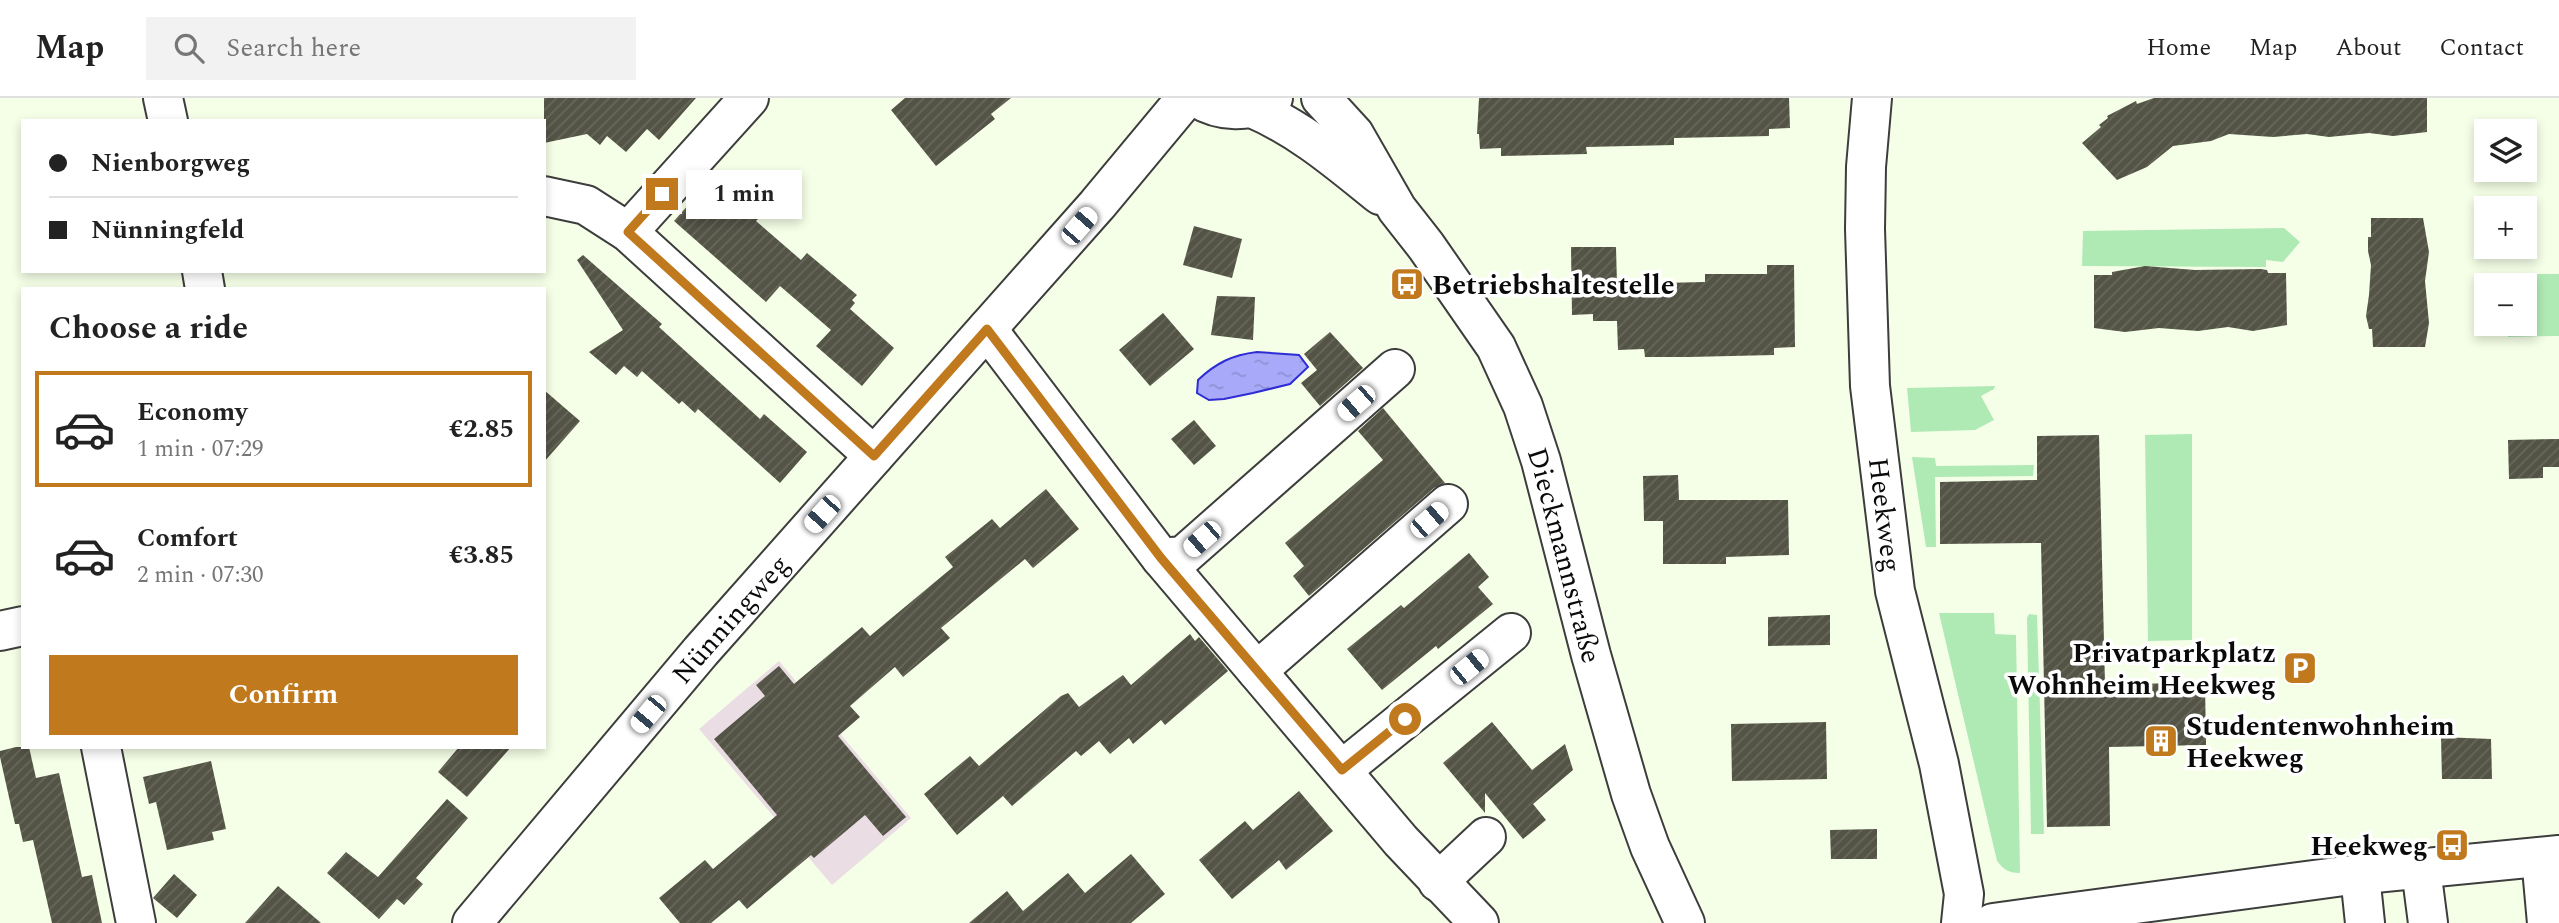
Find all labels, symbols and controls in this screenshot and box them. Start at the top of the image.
search box [146,17,636,80]
text: Map [35,23,104,73]
text: Search here [226,28,361,68]
icon: search [170,29,208,67]
text: Home [2146,30,2211,66]
text: Map [2249,30,2297,66]
text: About [2335,30,2401,66]
text: Contact [2439,30,2524,66]
map controls [2474,119,2537,336]
button: layers [2474,119,2537,182]
text: Nienborgweg [91,143,250,183]
callout: 1 min [686,170,802,218]
text: 1 min [713,177,775,212]
route end [646,178,678,210]
button: + [2474,196,2537,259]
car [1058,203,1101,249]
text: Nünningfeld [91,210,244,250]
place label: Betriebshaltestelle [1432,264,1675,307]
bus stop icon: Betriebshaltestelle [1388,265,1426,303]
button: − [2474,273,2537,336]
text: Choose a ride [49,304,248,353]
car [1334,381,1379,425]
text: Economy [137,392,247,432]
icon: car [53,398,116,461]
text: €2.85 [449,409,514,449]
text: 1 min · 07:29 [137,432,264,467]
street label: Dieckmannstraße [1515,442,1612,668]
street label: Heekweg [1856,455,1913,575]
car [801,491,844,537]
car [1407,498,1452,542]
car [1180,517,1225,561]
text: Comfort [137,518,238,558]
icon: car [53,524,116,587]
text: €3.85 [449,535,514,575]
street label: Nünningweg [662,545,800,694]
text: 2 min · 07:30 [137,558,264,593]
place label: Privatparkplatz Wohnheim Heekweg [2007,632,2276,707]
car [1447,646,1492,688]
parking icon: Privatparkplatz Wohnheim Heekweg [2281,649,2319,687]
button: Confirm [49,655,518,735]
car [627,691,670,737]
route start [1389,703,1421,735]
place label: Studentenwohnheim Heekweg [2186,705,2455,780]
building icon: Studentenwohnheim Heekweg [2142,722,2180,760]
place label: Heekweg [2310,825,2428,868]
bus stop icon: Heekweg [2433,826,2471,864]

